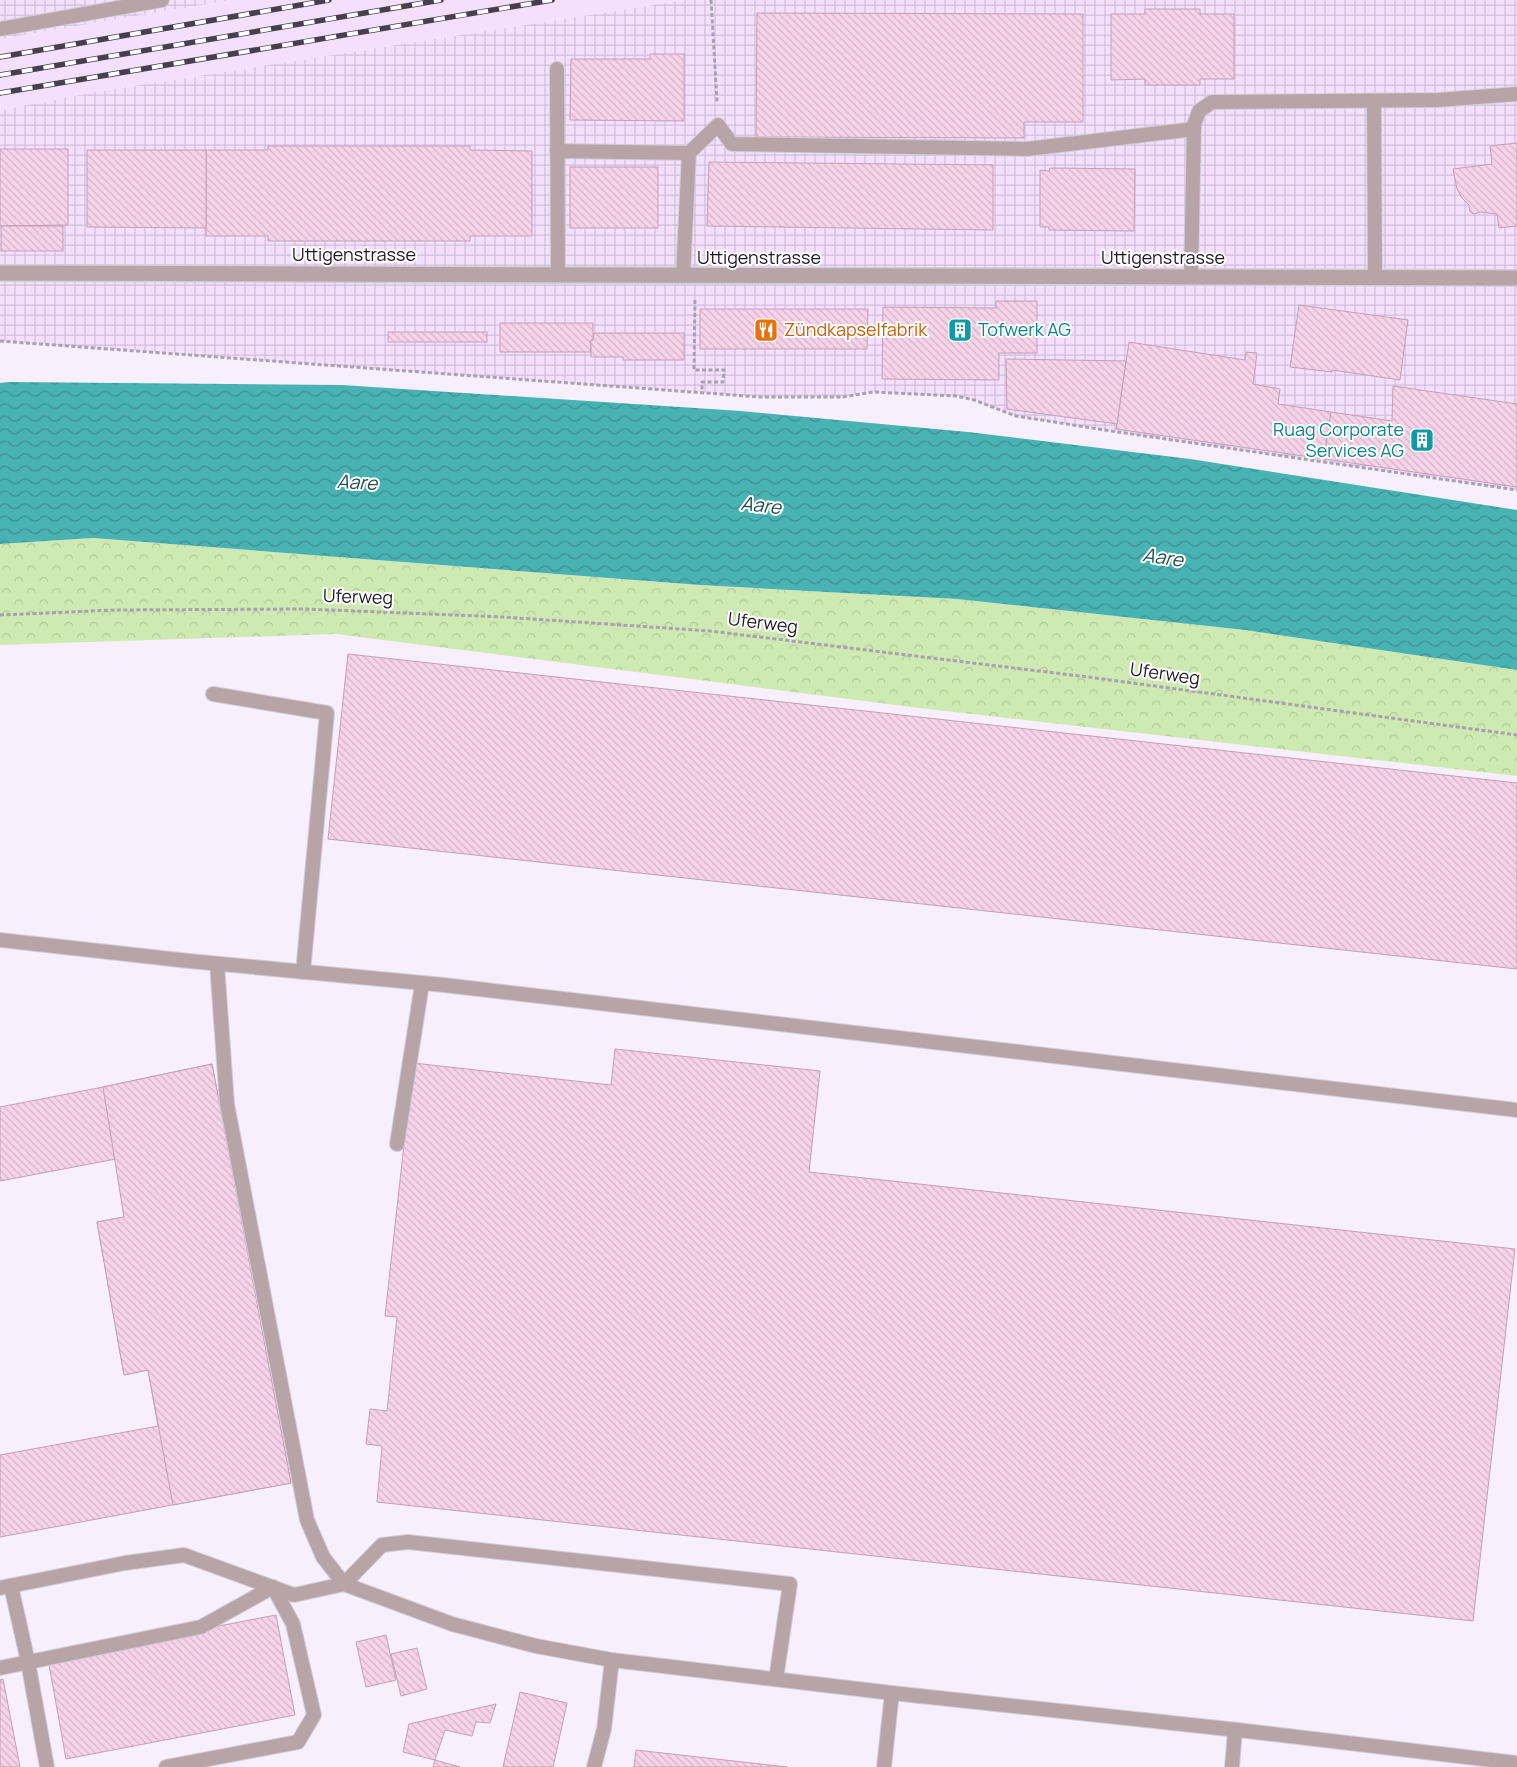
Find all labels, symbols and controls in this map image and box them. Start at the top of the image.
street label: Uttigenstrasse [292,242,416,266]
street label: Uttigenstrasse [697,245,821,269]
street label: Uttigenstrasse [1101,245,1225,269]
restaurant icon: Zündkapselfabrik [753,317,779,343]
place label: Zündkapselfabrik [784,317,928,341]
building icon: Tofwerk AG [947,317,973,343]
place label: Tofwerk AG [978,317,1071,341]
place label: Ruag Corporate Services AG [1273,417,1404,462]
building icon: Ruag Corporate Services AG [1409,427,1435,453]
water label: Aare [336,468,380,496]
water label: Aare [740,490,784,520]
water label: Aare [1141,541,1187,573]
street label: Uferweg [322,583,394,609]
street label: Uferweg [727,606,799,638]
street label: Uferweg [1129,656,1202,690]

